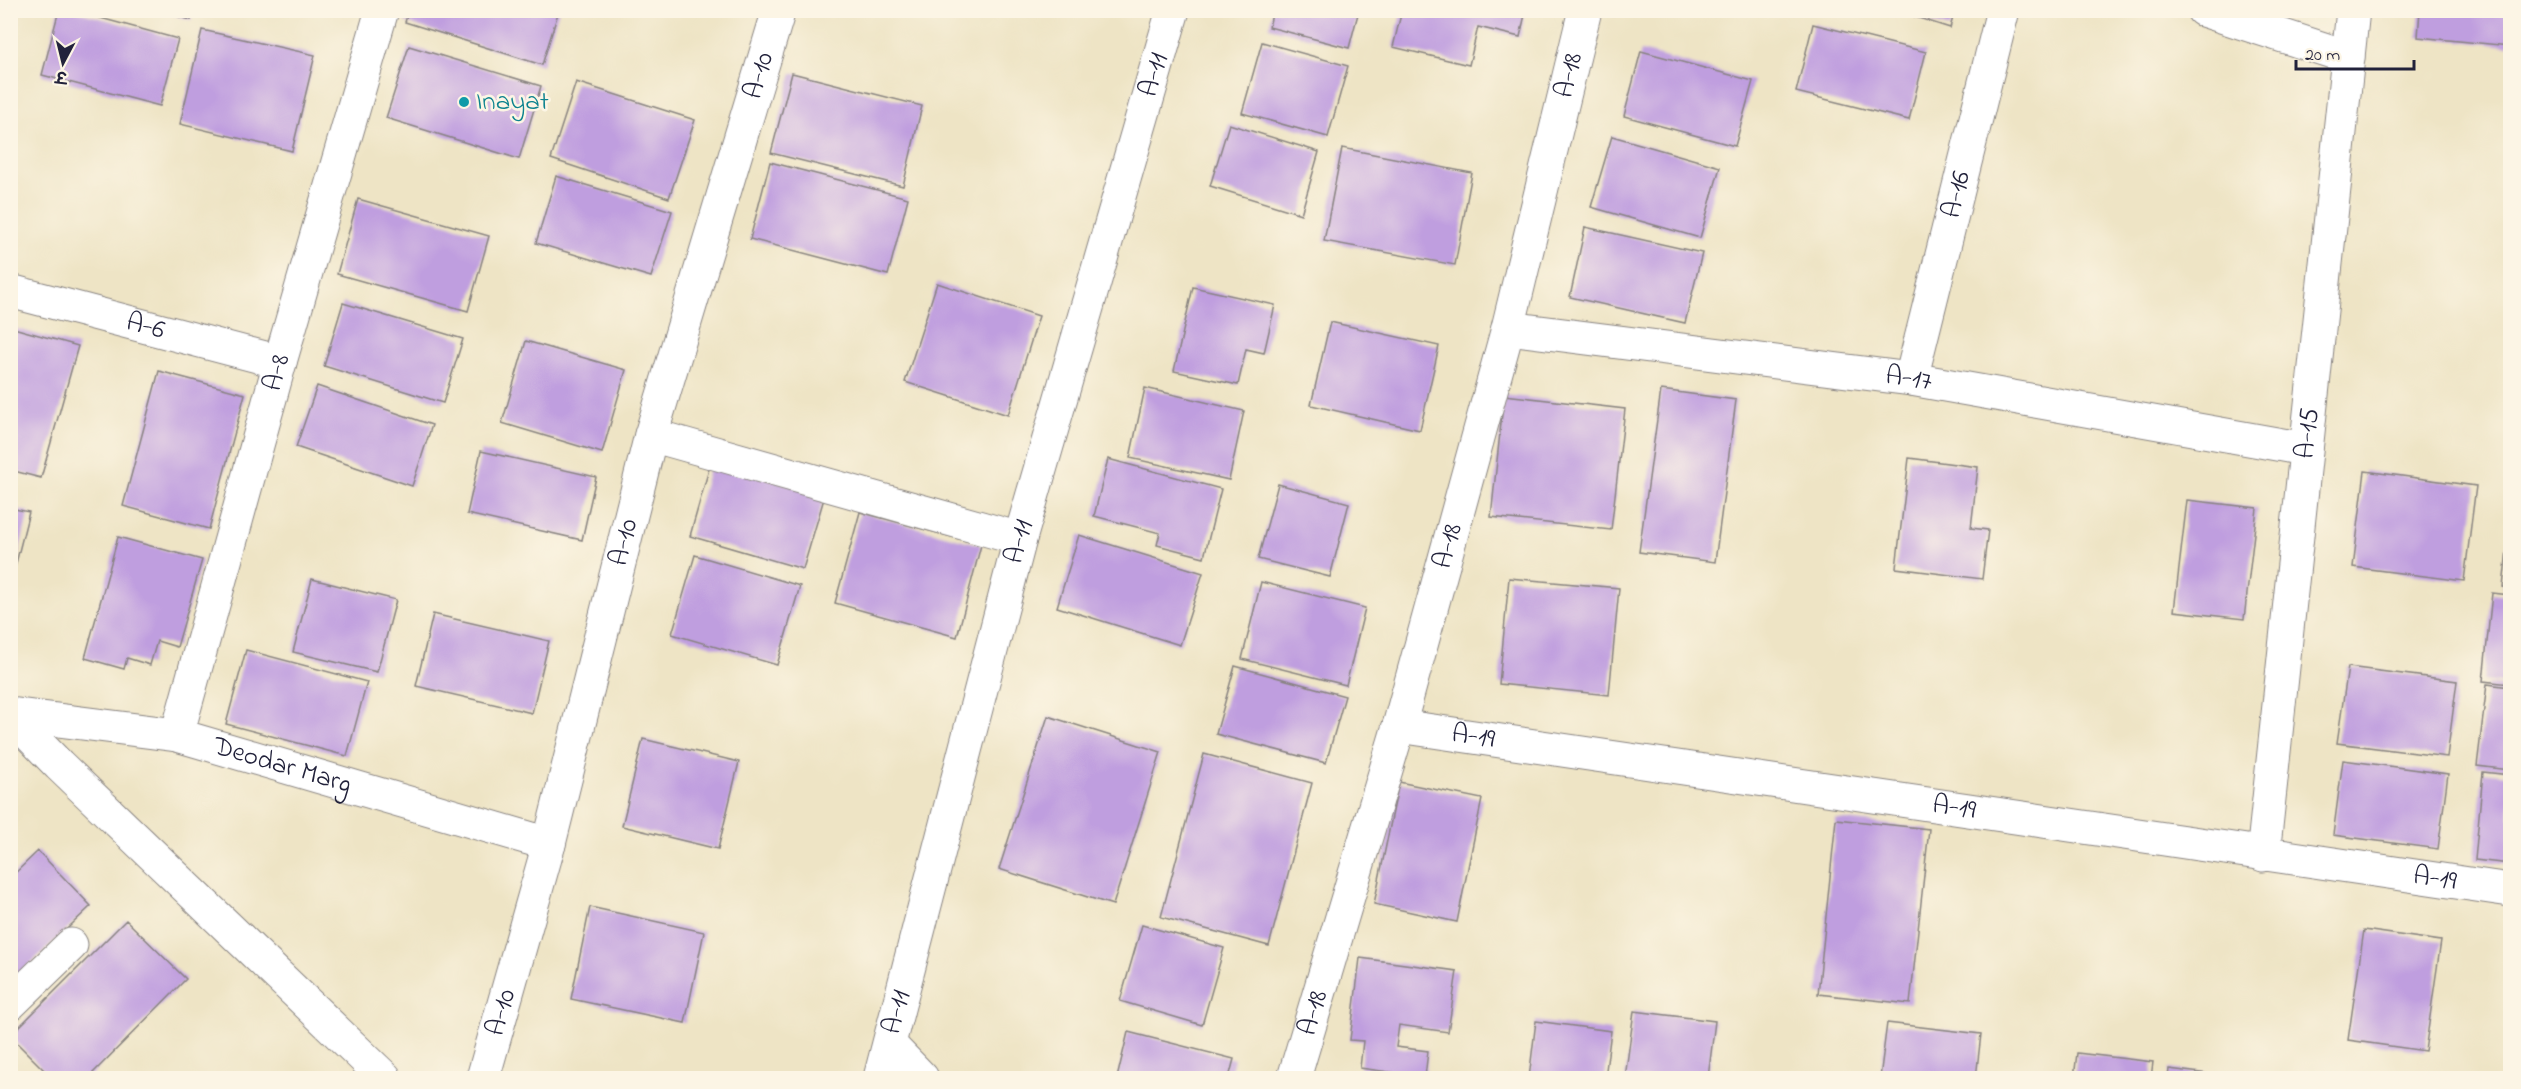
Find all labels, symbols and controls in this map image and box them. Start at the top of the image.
north arrow [33,33,93,93]
scale bar [2296,33,2414,71]
text: 20 m [2305,43,2340,69]
street label: A-10 [734,47,785,104]
street label: A-11 [1129,48,1179,101]
street label: A-18 [1545,49,1593,102]
text: उ [53,63,70,89]
place label: Inayat [476,83,549,122]
marker: Inayat [457,95,471,109]
street label: A-16 [1932,167,1982,222]
street label: A-6 [122,303,169,350]
street label: A-8 [253,349,301,396]
street label: A-17 [1883,356,1935,402]
street label: A-15 [2286,406,2330,461]
street label: A-10 [600,515,649,570]
street label: A-11 [995,515,1044,568]
street label: A-18 [1423,519,1473,573]
street label: A-19 [1449,714,1498,759]
street label: Deodar Marg [207,727,356,805]
street label: A-19 [1930,785,1978,830]
street label: A-19 [2410,856,2459,901]
street label: A-10 [476,985,527,1040]
street label: A-18 [1288,985,1339,1040]
street label: A-11 [873,986,921,1038]

